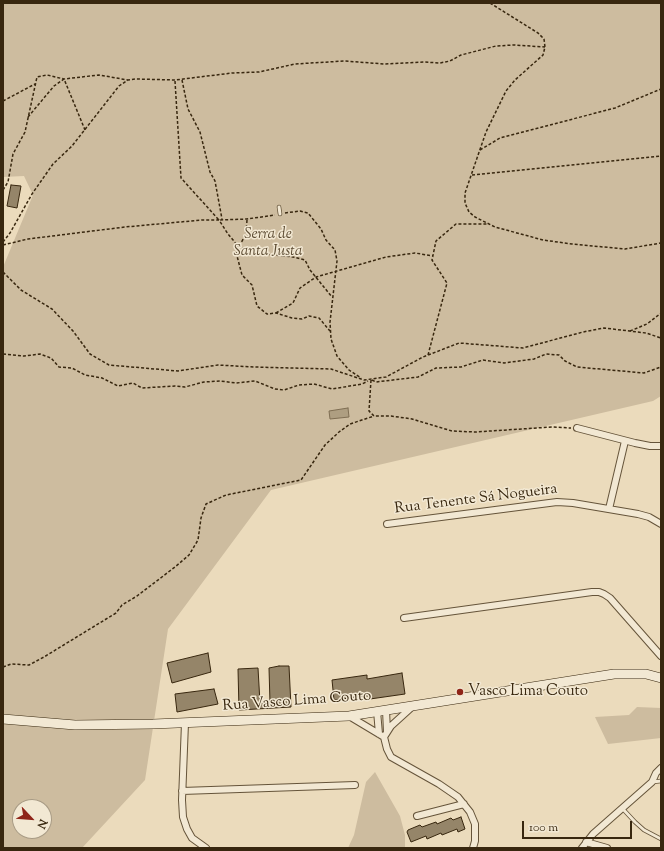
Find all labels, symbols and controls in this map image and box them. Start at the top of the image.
park label: Serra de Santa Justa [234,226,302,261]
street label: Rua Tenente Sá Nogueira [394,481,558,519]
place label: Vasco Lima Couto [468,683,588,701]
marker: Vasco Lima Couto [455,687,465,697]
street label: Rua Vasco Lima Couto [222,688,372,716]
north arrow [12,799,52,839]
scale bar [524,813,634,839]
text: N [33,816,51,831]
text: 100 m [529,819,558,837]

